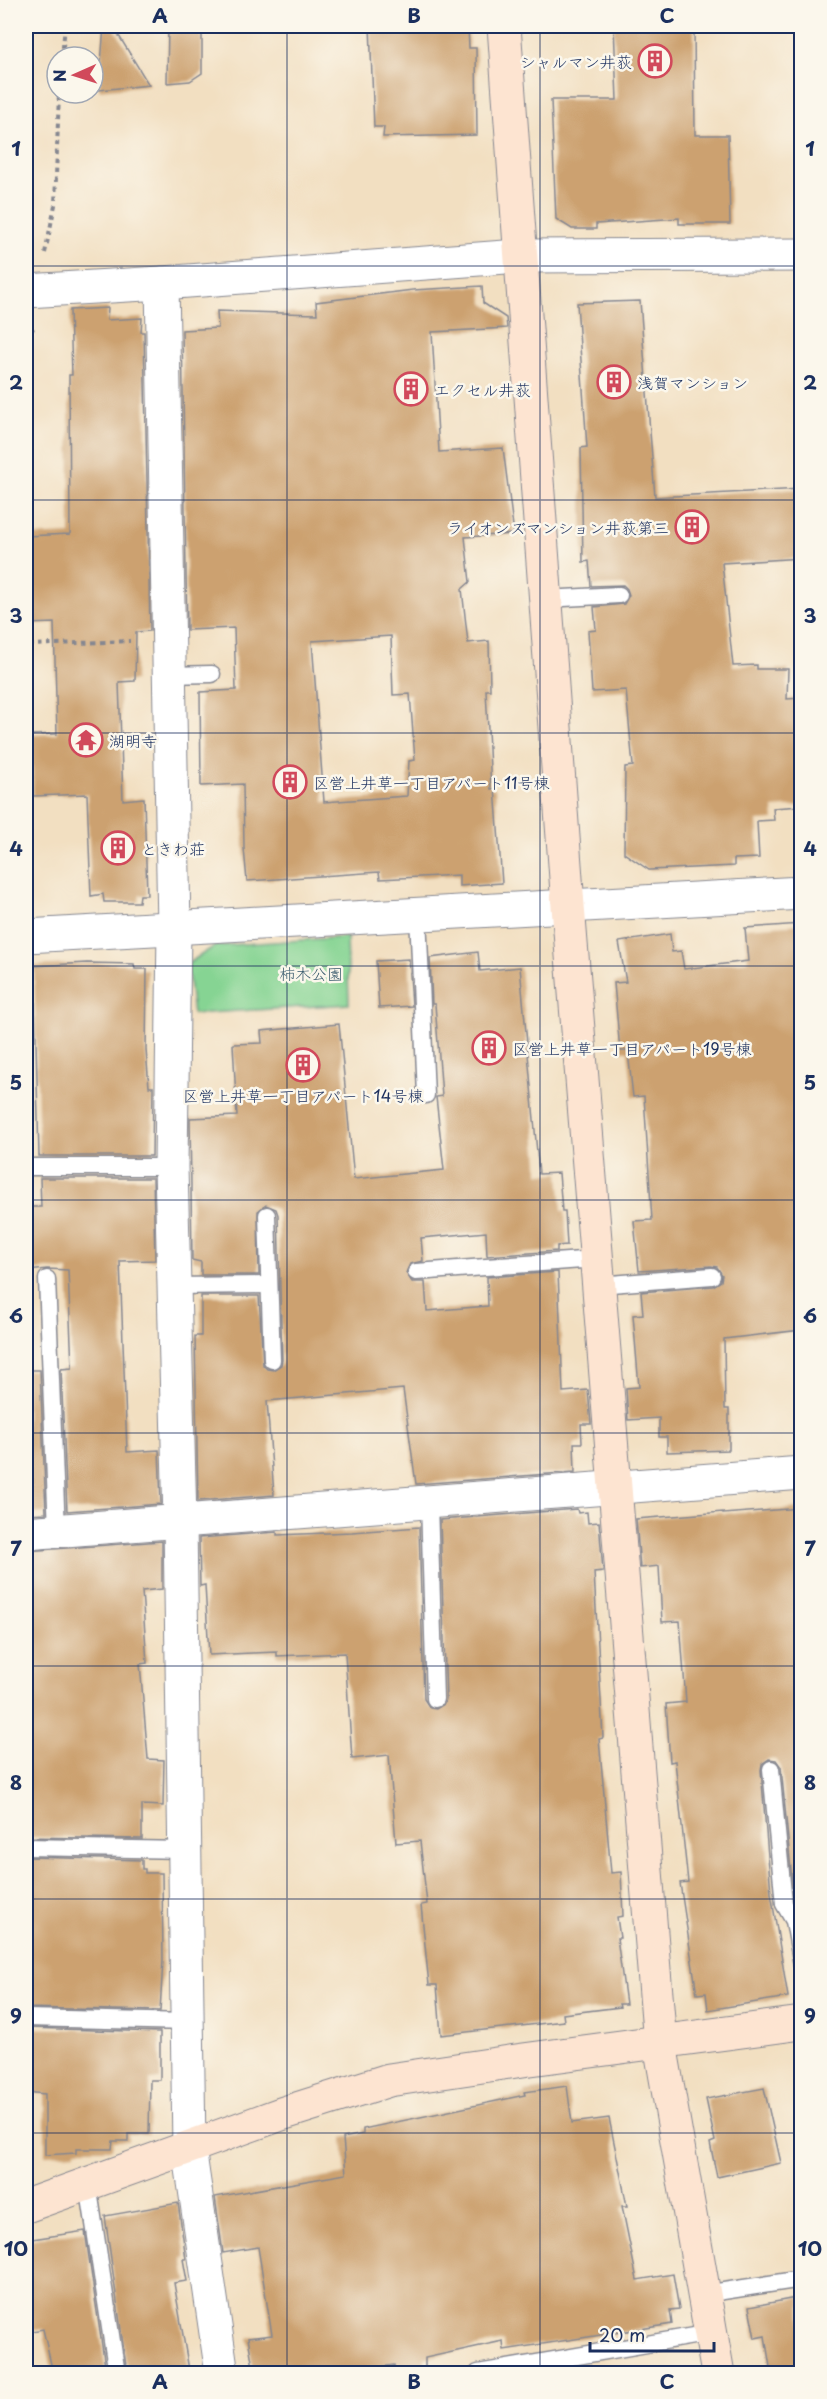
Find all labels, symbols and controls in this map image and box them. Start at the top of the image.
text: A [152,0,168,30]
text: B [407,0,421,30]
text: C [659,0,675,30]
building icon: シャルマン井荻 [637,43,673,79]
north arrow [45,45,105,105]
place label: シャルマン井荻 [520,49,632,73]
text: N [47,69,71,83]
text: 1 [11,133,21,163]
text: 1 [805,133,815,163]
building icon: 浅賀マンション [596,364,632,400]
text: 2 [9,367,23,397]
text: 2 [803,367,817,397]
place label: 浅賀マンション [637,370,748,394]
building icon: エクセル井荻 [393,371,429,407]
place label: エクセル井荻 [434,377,531,401]
building icon: ライオンズマンション井荻第三 [674,509,710,545]
place label: ライオンズマンション井荻第三 [447,515,669,539]
text: 3 [9,600,23,630]
text: 3 [803,600,817,630]
temple icon: 湖明寺 [68,722,104,758]
place label: 湖明寺 [109,728,157,752]
building icon: 区営上井草一丁目アパート11号棟 [272,764,308,800]
place label: 区営上井草一丁目アパート11号棟 [313,770,549,794]
building icon: ときわ荘 [100,830,136,866]
text: 4 [9,833,23,863]
text: 4 [803,833,817,863]
place label: ときわ荘 [141,836,205,860]
park label: 柿木公園 [279,961,343,985]
building icon: 区営上井草一丁目アパート19号棟 [471,1030,507,1066]
place label: 区営上井草一丁目アパート19号棟 [512,1036,752,1060]
building icon: 区営上井草一丁目アパート14号棟 [285,1047,321,1083]
text: 5 [10,1067,22,1097]
text: 5 [804,1067,816,1097]
place label: 区営上井草一丁目アパート14号棟 [183,1083,423,1107]
text: 6 [9,1300,23,1330]
text: 6 [803,1300,817,1330]
text: 7 [10,1533,22,1563]
text: 7 [804,1533,816,1563]
text: 8 [10,1767,22,1797]
text: 8 [804,1767,816,1797]
text: 9 [10,2000,22,2030]
text: 9 [804,2000,816,2030]
text: 10 [4,2233,28,2263]
text: 10 [798,2233,822,2263]
scale bar [590,2315,714,2353]
text: 20 m [599,2321,645,2348]
text: A [152,2366,168,2396]
text: B [407,2366,421,2396]
text: C [659,2366,675,2396]

